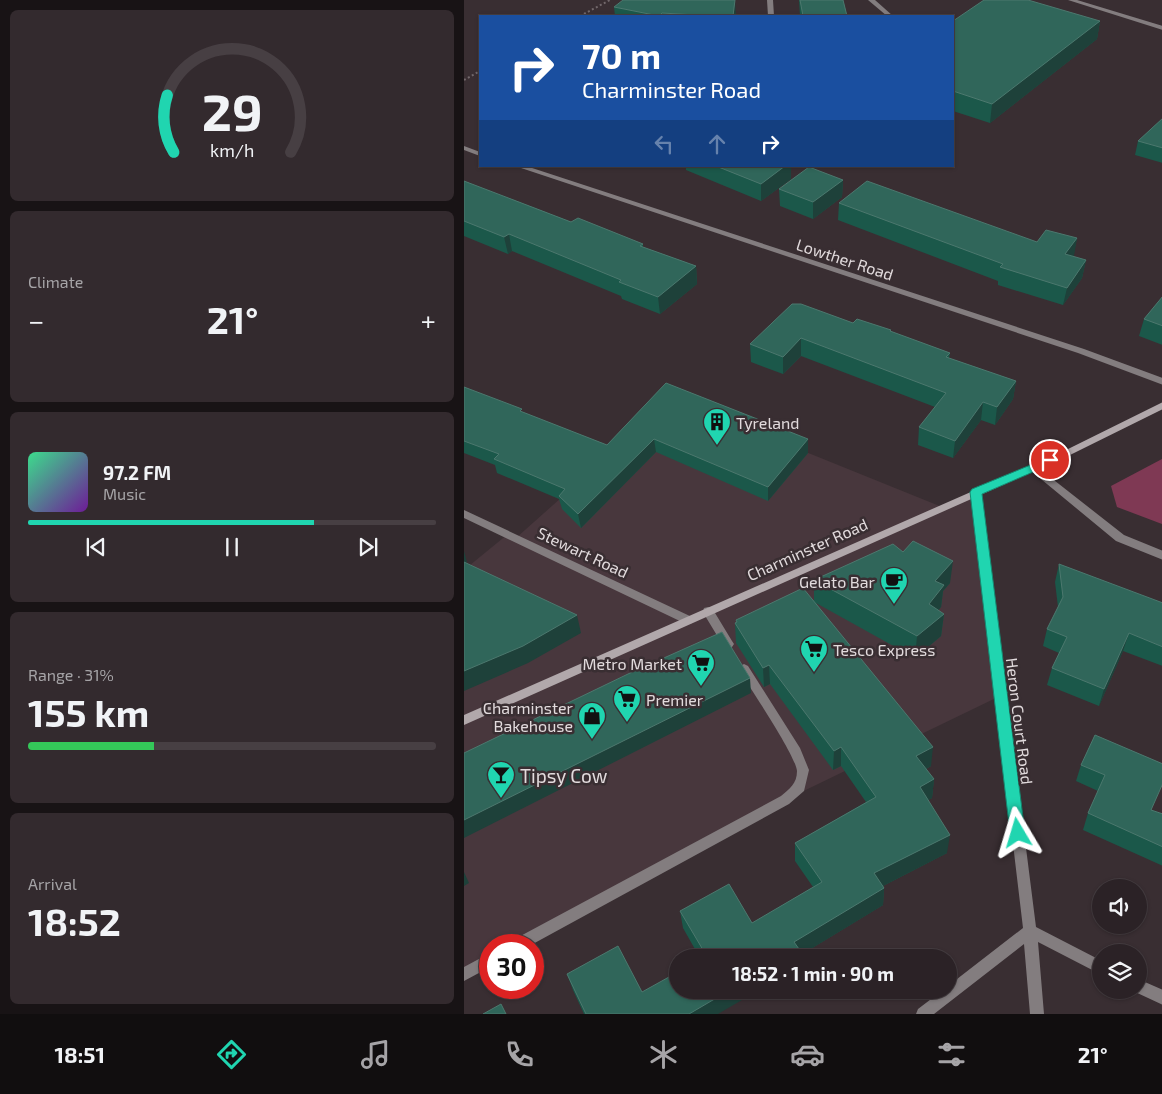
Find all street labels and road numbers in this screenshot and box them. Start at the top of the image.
street label: Lowther Road [794,234,896,284]
street label: Charminster Road [744,514,870,584]
street label: Stewart Road [534,523,632,581]
street label: Heron Court Road [1003,656,1037,786]

